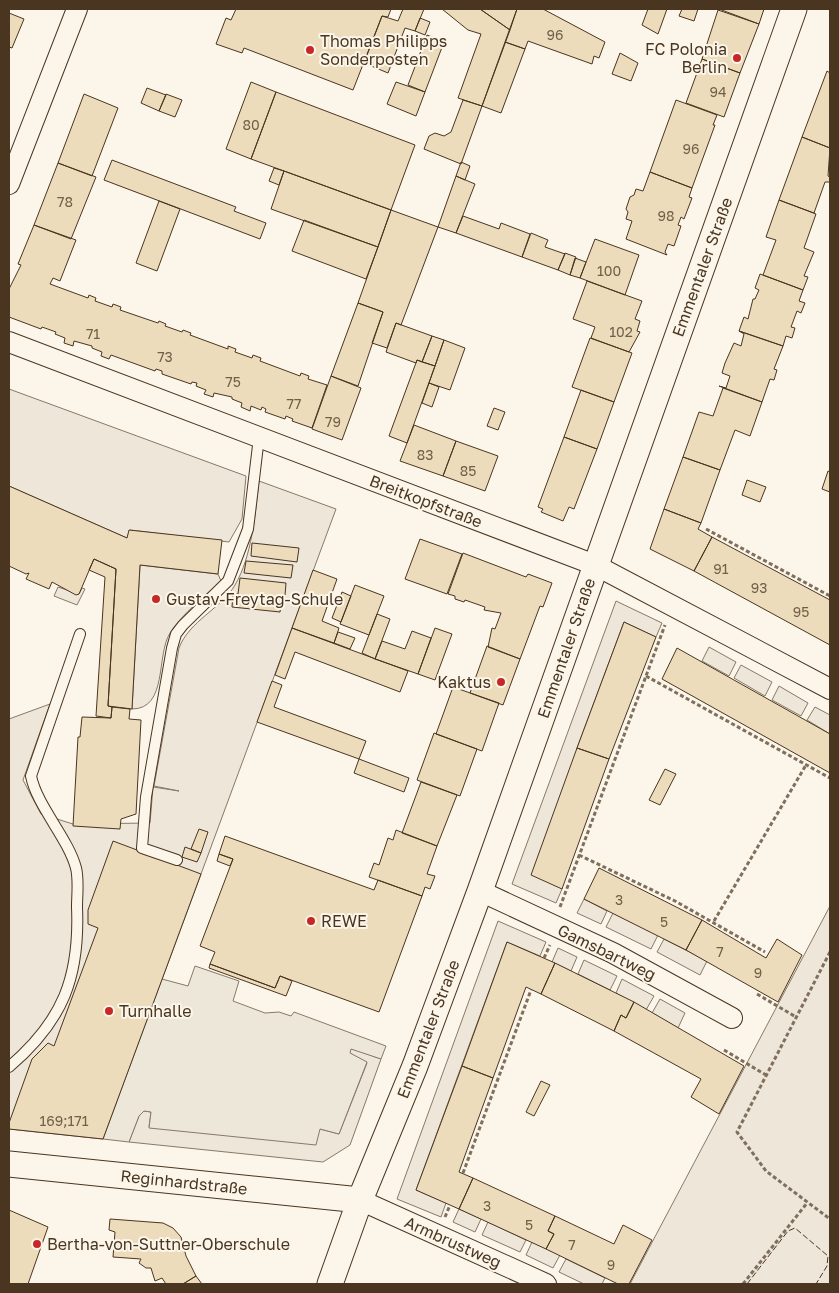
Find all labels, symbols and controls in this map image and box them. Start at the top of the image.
house number: 96 [547,26,563,43]
place label: Thomas Philipps Sonderposten [320,31,447,69]
place label: FC Polonia Berlin [645,39,727,77]
marker: Thomas Philipps Sonderposten [304,44,316,56]
marker: FC Polonia Berlin [731,52,743,64]
house number: 94 [709,83,727,100]
house number: 80 [242,116,260,133]
house number: 96 [683,140,699,157]
house number: 78 [57,193,73,210]
street label: Emmentaler Straße [667,195,737,339]
house number: 98 [657,207,675,224]
house number: 100 [597,262,621,279]
house number: 102 [609,323,633,340]
house number: 71 [86,325,100,342]
house number: 73 [157,348,173,365]
house number: 75 [225,373,241,390]
house number: 77 [287,395,301,412]
house number: 79 [325,413,341,430]
house number: 83 [417,446,433,463]
house number: 85 [460,462,476,479]
street label: Breitkopfstraße [367,470,485,532]
house number: 91 [713,560,729,577]
street label: Emmentaler Straße [533,575,599,721]
house number: 93 [751,579,767,596]
place label: Gustav-Freytag-Schule [166,589,343,609]
marker: Gustav-Freytag-Schule [150,593,162,605]
house number: 95 [793,603,809,620]
place label: Kaktus [437,672,491,692]
marker: Kaktus [495,676,507,688]
house number: 3 [615,891,623,908]
place label: REWE [321,911,367,931]
house number: 5 [660,913,668,930]
marker: REWE [305,915,317,927]
street label: Gamsbartweg [555,920,659,984]
house number: 7 [716,943,724,960]
street label: Emmentaler Straße [392,957,464,1101]
house number: 9 [754,964,762,981]
place label: Turnhalle [119,1001,191,1021]
marker: Turnhalle [103,1005,115,1017]
house number: 169;171 [40,1112,89,1129]
street label: Reginhardstraße [120,1165,248,1199]
house number: 3 [483,1197,491,1214]
street label: Armbrustweg [401,1212,505,1272]
house number: 5 [525,1216,533,1233]
place label: Bertha-von-Suttner-Oberschule [47,1234,290,1254]
house number: 7 [568,1236,576,1253]
marker: Bertha-von-Suttner-Oberschule [31,1238,43,1250]
house number: 9 [607,1256,615,1273]

